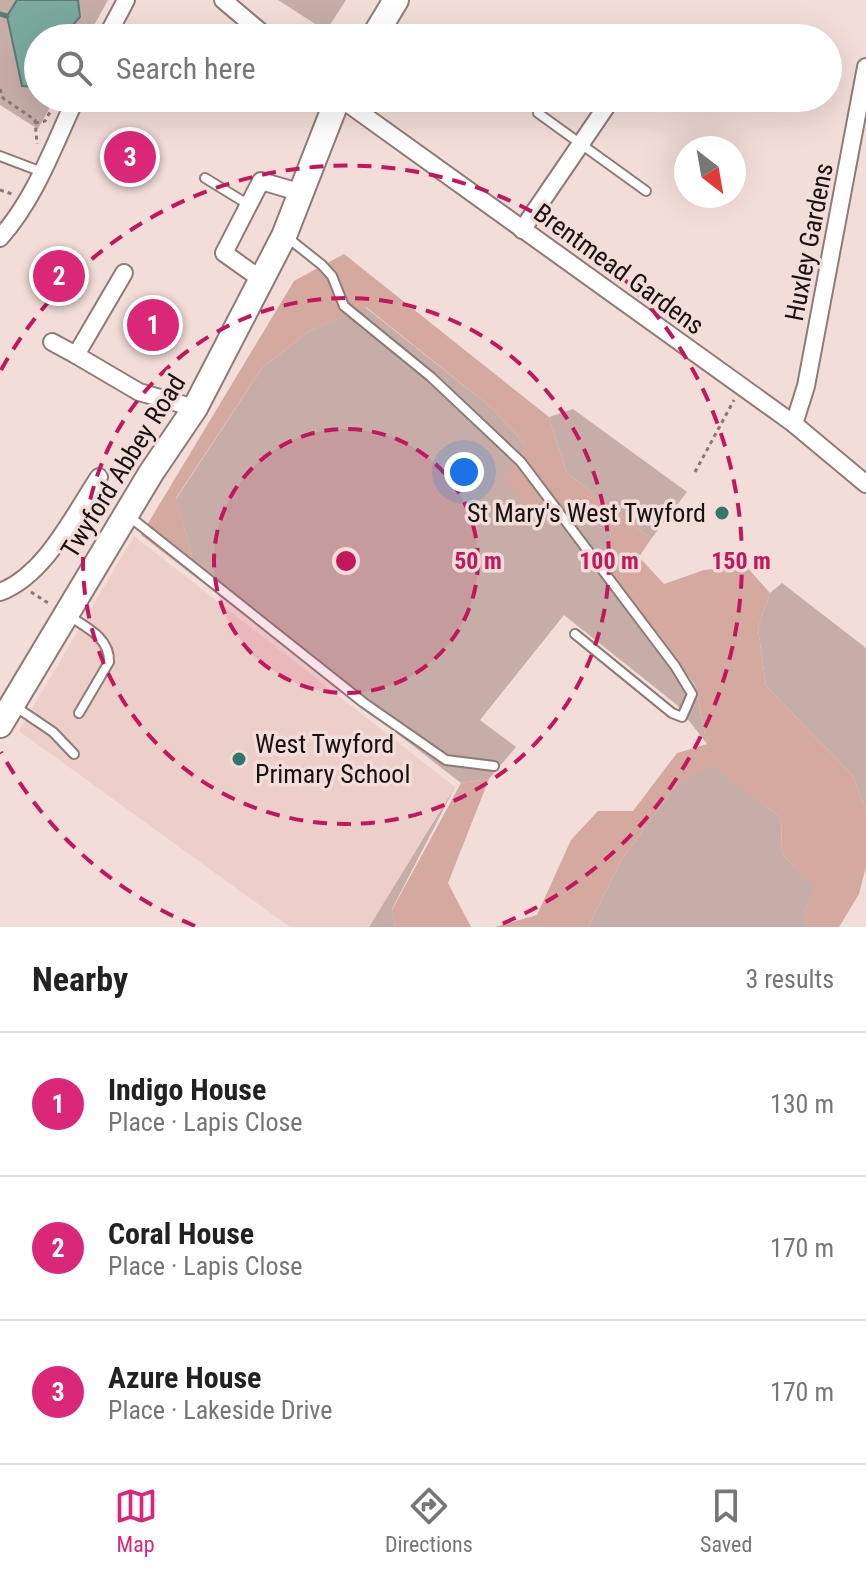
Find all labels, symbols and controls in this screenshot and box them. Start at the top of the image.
search box [24,24,842,112]
icon: search [52,46,96,90]
text: Search here [116,51,256,86]
pin: 3 [104,127,156,187]
north arrow [674,136,746,208]
street label: Huxley Gardens [779,161,839,323]
street label: Brentmead Gardens [528,197,710,341]
pin: 2 [33,246,85,306]
pin: 1 [127,295,179,355]
street label: Twyford Abbey Road [55,369,191,563]
your location [444,452,484,492]
place label: St Mary's West Twyford [467,498,706,528]
marker: St Mary's West Twyford [713,504,731,522]
centre of rings [332,547,360,575]
text: 50 m [454,547,502,575]
text: 100 m [579,547,639,575]
text: 150 m [711,547,771,575]
place label: West Twyford Primary School [255,729,410,789]
marker: West Twyford Primary School [230,750,248,768]
text: Nearby [32,959,128,999]
text: 3 results [745,964,834,994]
text: Indigo House [108,1072,266,1107]
text: 1 [51,1089,65,1119]
text: 130 m [770,1089,834,1119]
text: Place · Lapis Close [108,1107,303,1137]
text: Coral House [108,1216,254,1251]
text: 2 [51,1233,65,1263]
text: 170 m [770,1233,834,1263]
text: Place · Lapis Close [108,1251,303,1281]
text: Azure House [108,1360,261,1395]
text: 3 [51,1377,65,1407]
text: 170 m [770,1377,834,1407]
text: Place · Lakeside Drive [108,1395,333,1425]
tab: Map [114,1484,158,1557]
tab: Directions [385,1484,473,1557]
tab: Saved [700,1484,752,1557]

